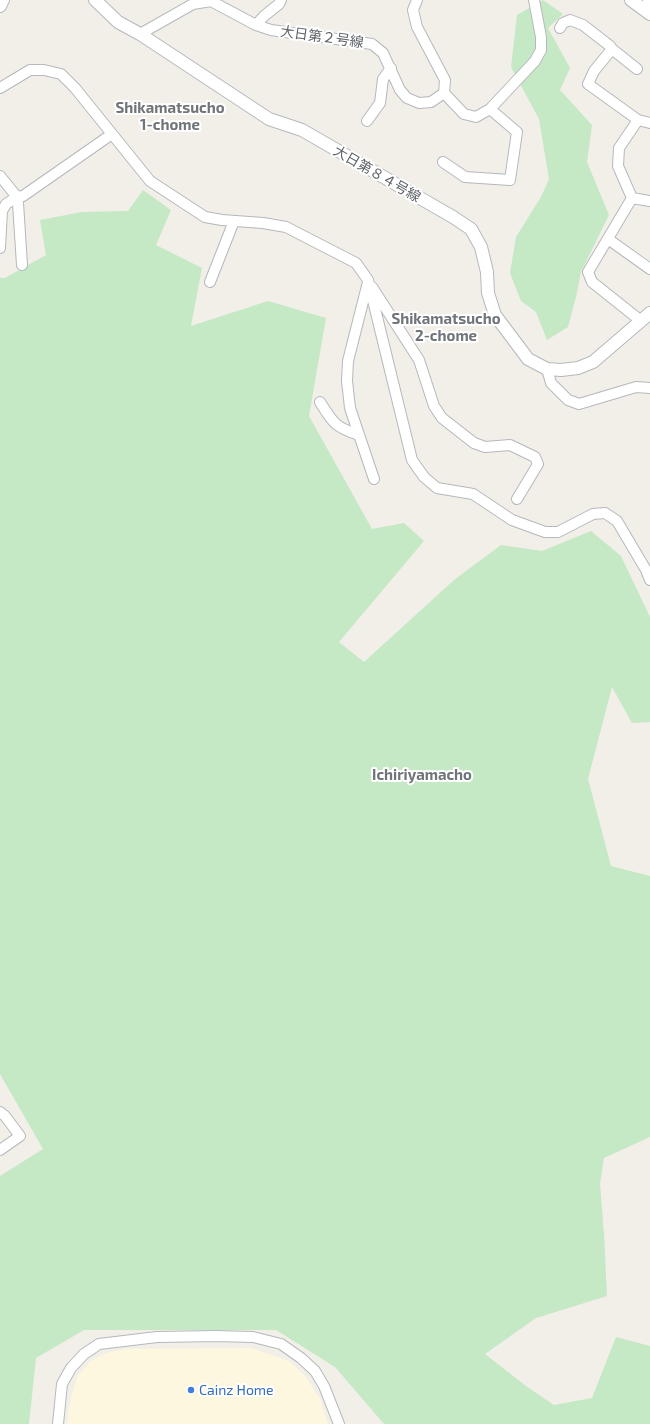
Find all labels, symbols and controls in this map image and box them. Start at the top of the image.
street label: 大日第２号線 [279,23,365,51]
district label: Shikamatsucho 1-chome [115,99,225,134]
street label: 大日第８４号線 [330,142,424,206]
district label: Shikamatsucho 2-chome [391,310,501,345]
district label: Ichiriyamacho [372,766,472,784]
place label: Cainz Home [199,1382,274,1398]
marker: Cainz Home [186,1385,196,1395]

